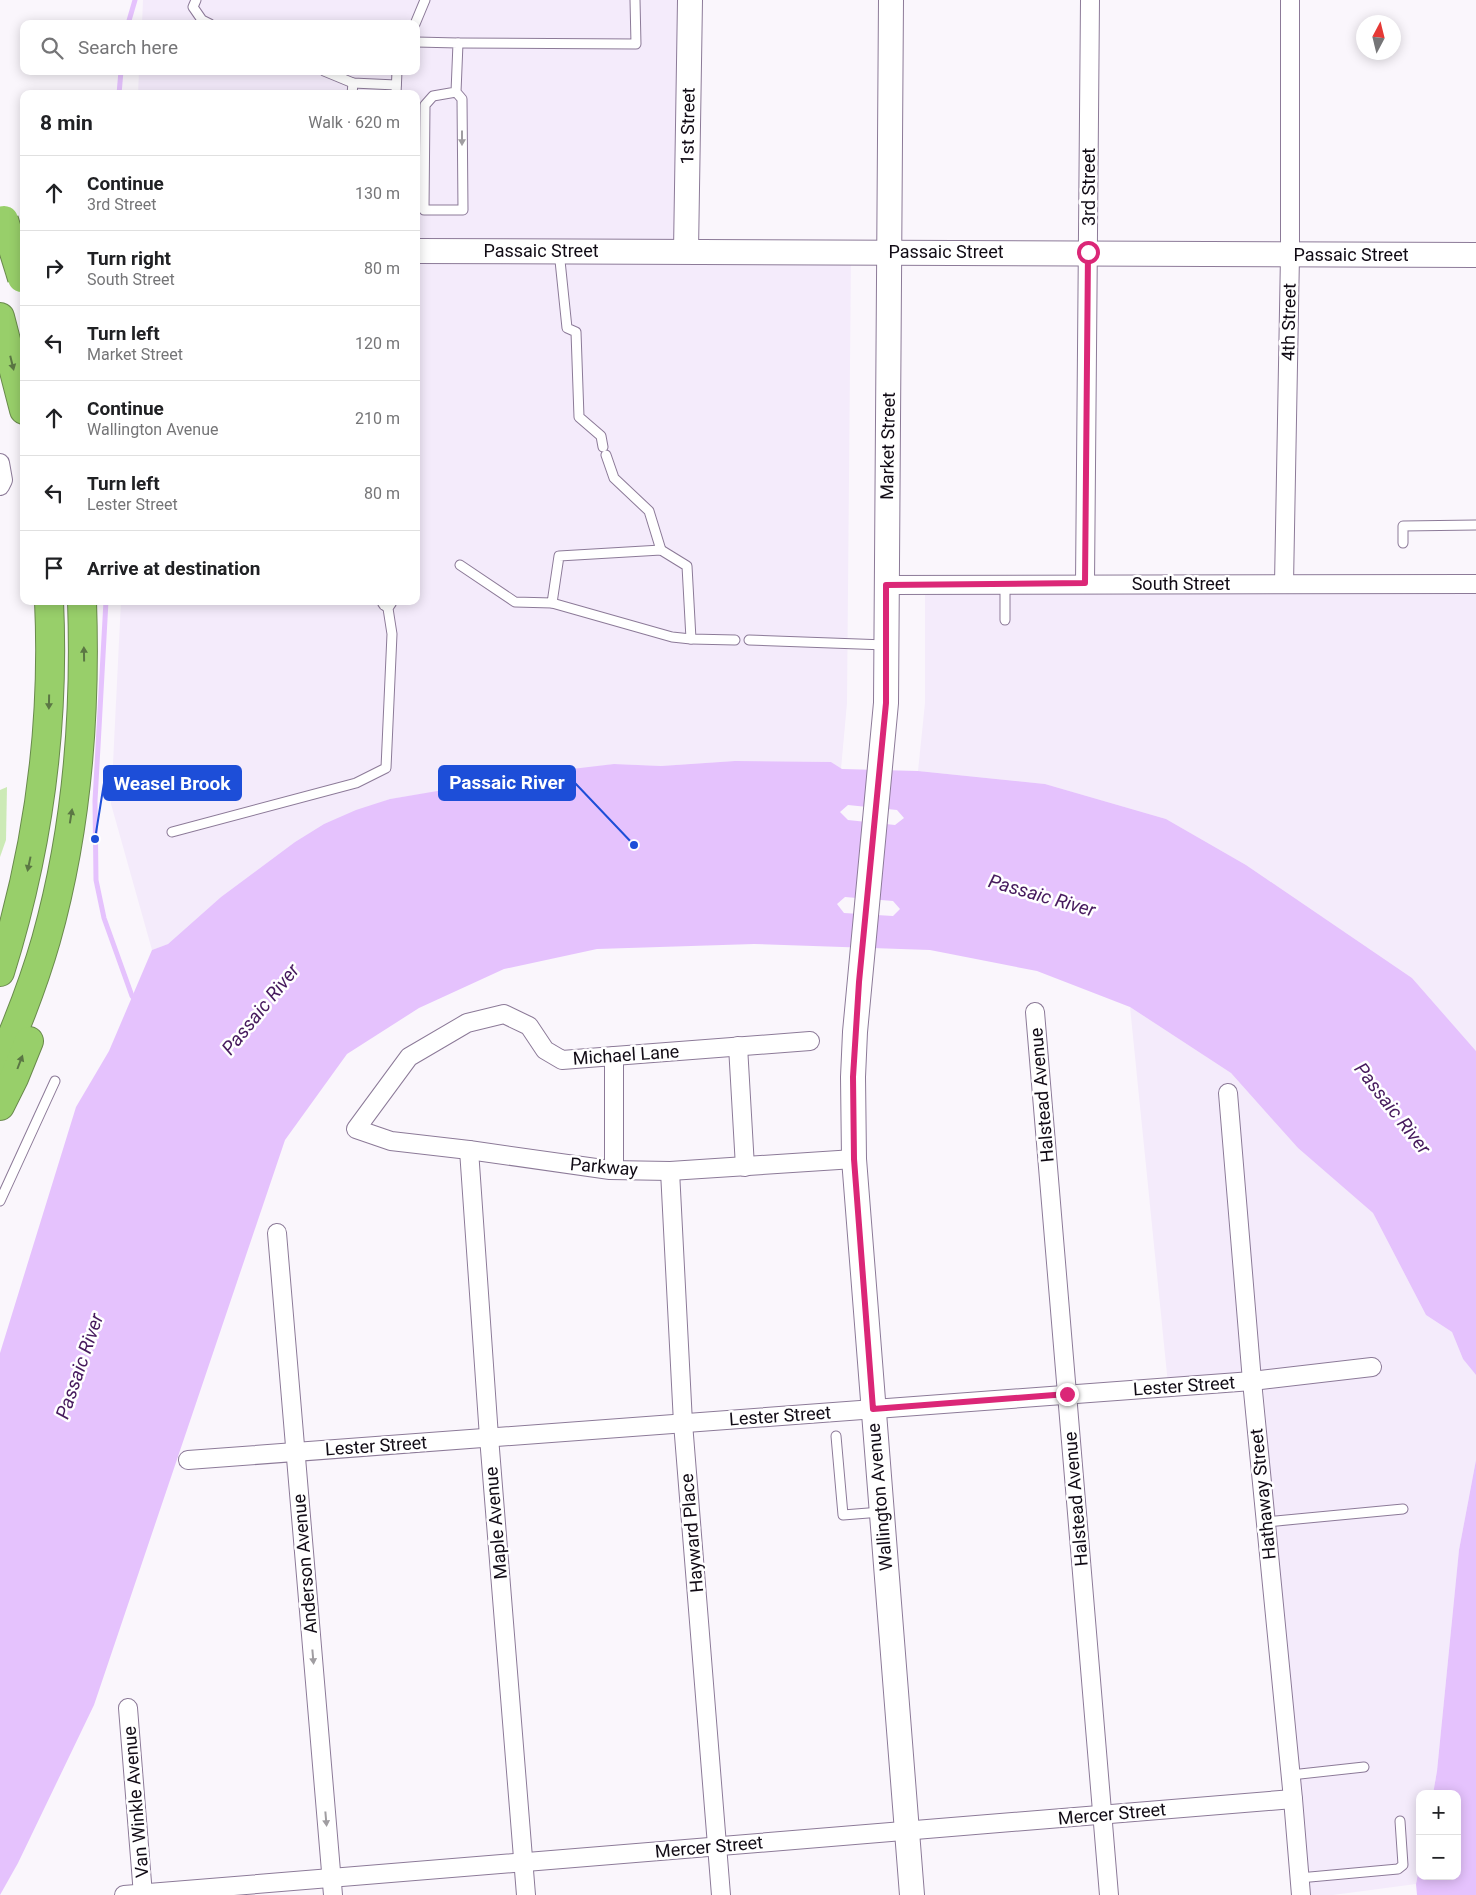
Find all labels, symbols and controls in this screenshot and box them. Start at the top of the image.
north arrow [1356,15,1401,60]
search box [20,20,420,75]
icon: search [38,34,66,62]
text: Search here [78,36,178,59]
street label: 1st Street [676,87,699,165]
text: 8 min [40,111,93,135]
text: Walk · 620 m [308,113,400,132]
one-way arrow [458,130,466,146]
street label: 3rd Street [1078,148,1099,226]
text: Continue [87,172,164,195]
icon: ahead [40,179,68,207]
text: 130 m [355,184,400,203]
text: 3rd Street [87,195,156,214]
street label: Passaic Street [483,240,599,261]
street label: Passaic Street [888,241,1004,262]
route start [1077,241,1100,264]
street label: Passaic Street [1293,244,1409,265]
text: Turn right [87,247,171,270]
icon: right [40,254,68,282]
text: 80 m [364,259,400,278]
text: South Street [87,270,175,289]
street label: 4th Street [1277,283,1300,361]
text: Turn left [87,322,160,345]
icon: left [40,329,68,357]
text: 120 m [355,334,400,353]
text: Market Street [87,345,183,364]
one-way arrow [9,356,17,371]
street label: Market Street [876,392,899,500]
text: Continue [87,397,164,420]
icon: ahead [40,404,68,432]
text: 210 m [355,409,400,428]
text: Wallington Avenue [87,420,218,439]
text: Turn left [87,472,160,495]
icon: left [40,479,68,507]
text: 80 m [364,484,400,503]
text: Lester Street [87,495,178,514]
icon: arrive [40,554,68,582]
text: Arrive at destination [87,557,260,580]
street label: South Street [1132,573,1230,594]
one-way arrow [79,646,87,662]
one-way arrow [45,695,53,711]
callout: Weasel Brook [104,766,241,800]
callout: Passaic River [439,766,575,800]
text: Passaic River [449,771,565,794]
text: Weasel Brook [114,772,231,795]
one-way arrow [68,808,76,824]
one-way arrow [25,856,33,872]
water label: Passaic River [986,869,1099,922]
water label: Passaic River [217,959,304,1059]
street label: Halstead Avenue [1025,1027,1058,1163]
street label: Michael Lane [572,1040,680,1069]
one-way arrow [17,1055,25,1069]
water label: Passaic River [1350,1058,1436,1159]
street label: Parkway [569,1153,639,1180]
water label: Passaic River [51,1310,109,1422]
street label: Lester Street [1132,1371,1236,1400]
route end [1056,1383,1079,1406]
street label: Lester Street [728,1401,832,1430]
street label: Wallington Avenue [863,1422,896,1572]
street label: Hathaway Street [1245,1427,1280,1561]
street label: Lester Street [324,1431,428,1460]
street label: Halstead Avenue [1059,1431,1092,1567]
street label: Maple Avenue [480,1466,511,1580]
street label: Hayward Place [676,1473,707,1593]
street label: Anderson Avenue [288,1493,321,1635]
one-way arrow [309,1649,317,1665]
street label: Van Winkle Avenue [118,1725,153,1879]
map controls [1416,1790,1461,1880]
button: + [1416,1790,1461,1835]
street label: Mercer Street [1057,1798,1167,1829]
one-way arrow [322,1811,330,1827]
street label: Mercer Street [654,1831,764,1862]
button: − [1416,1835,1461,1880]

